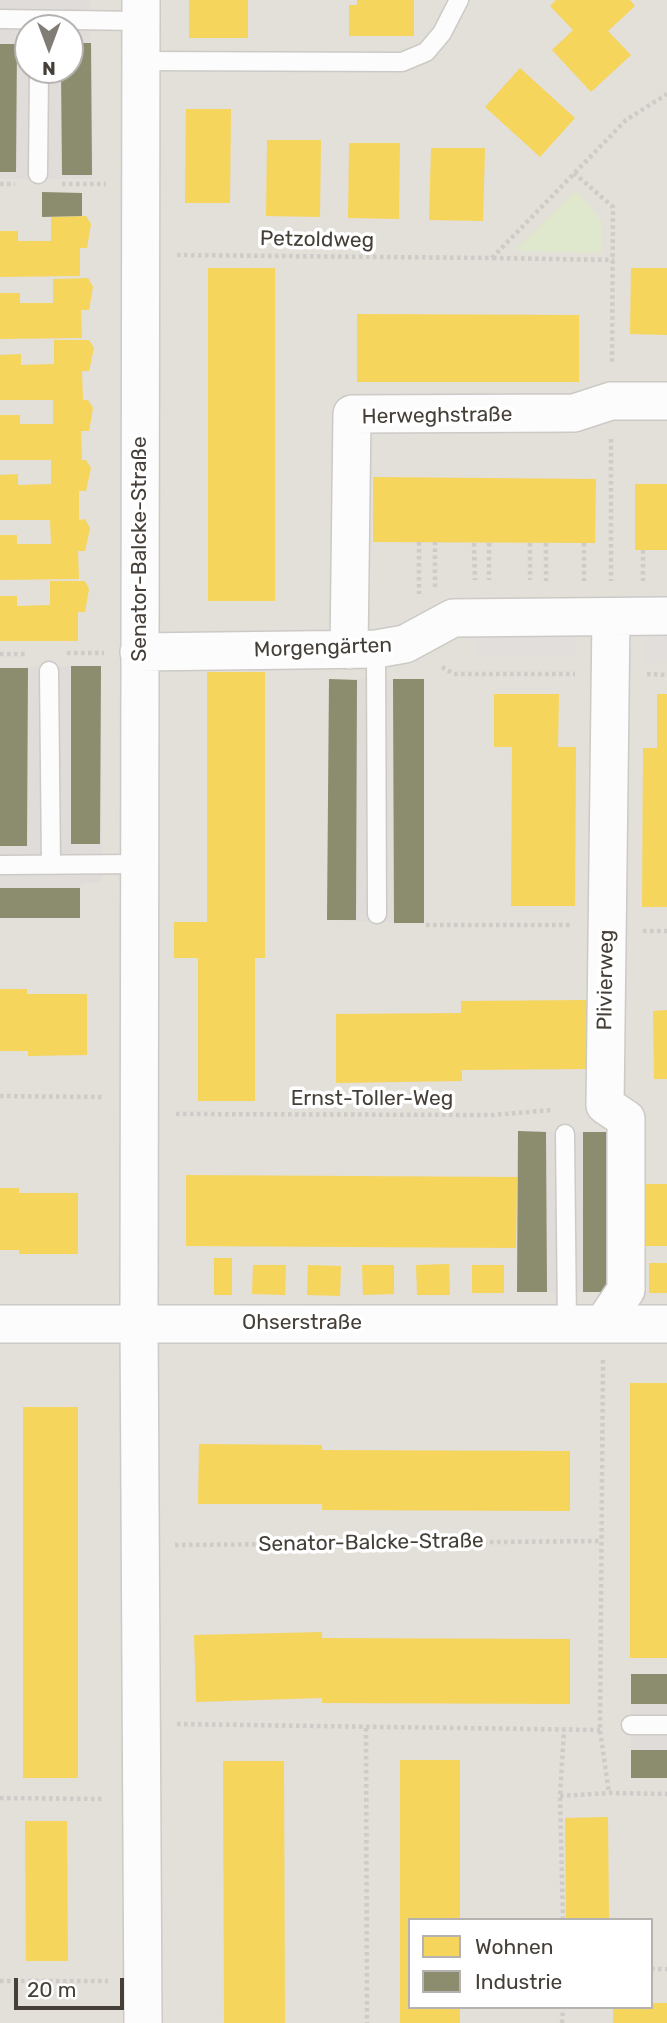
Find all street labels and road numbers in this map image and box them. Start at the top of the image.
street label: Petzoldweg [260,226,374,254]
street label: Herweghstraße [361,402,513,430]
street label: Senator-Balcke-Straße [127,436,153,662]
street label: Morgengärten [253,633,393,663]
street label: Plivierweg [593,929,619,1031]
street label: Ernst-Toller-Weg [291,1086,453,1112]
street label: Ohserstraße [242,1310,362,1336]
street label: Senator-Balcke-Straße [258,1528,484,1558]

